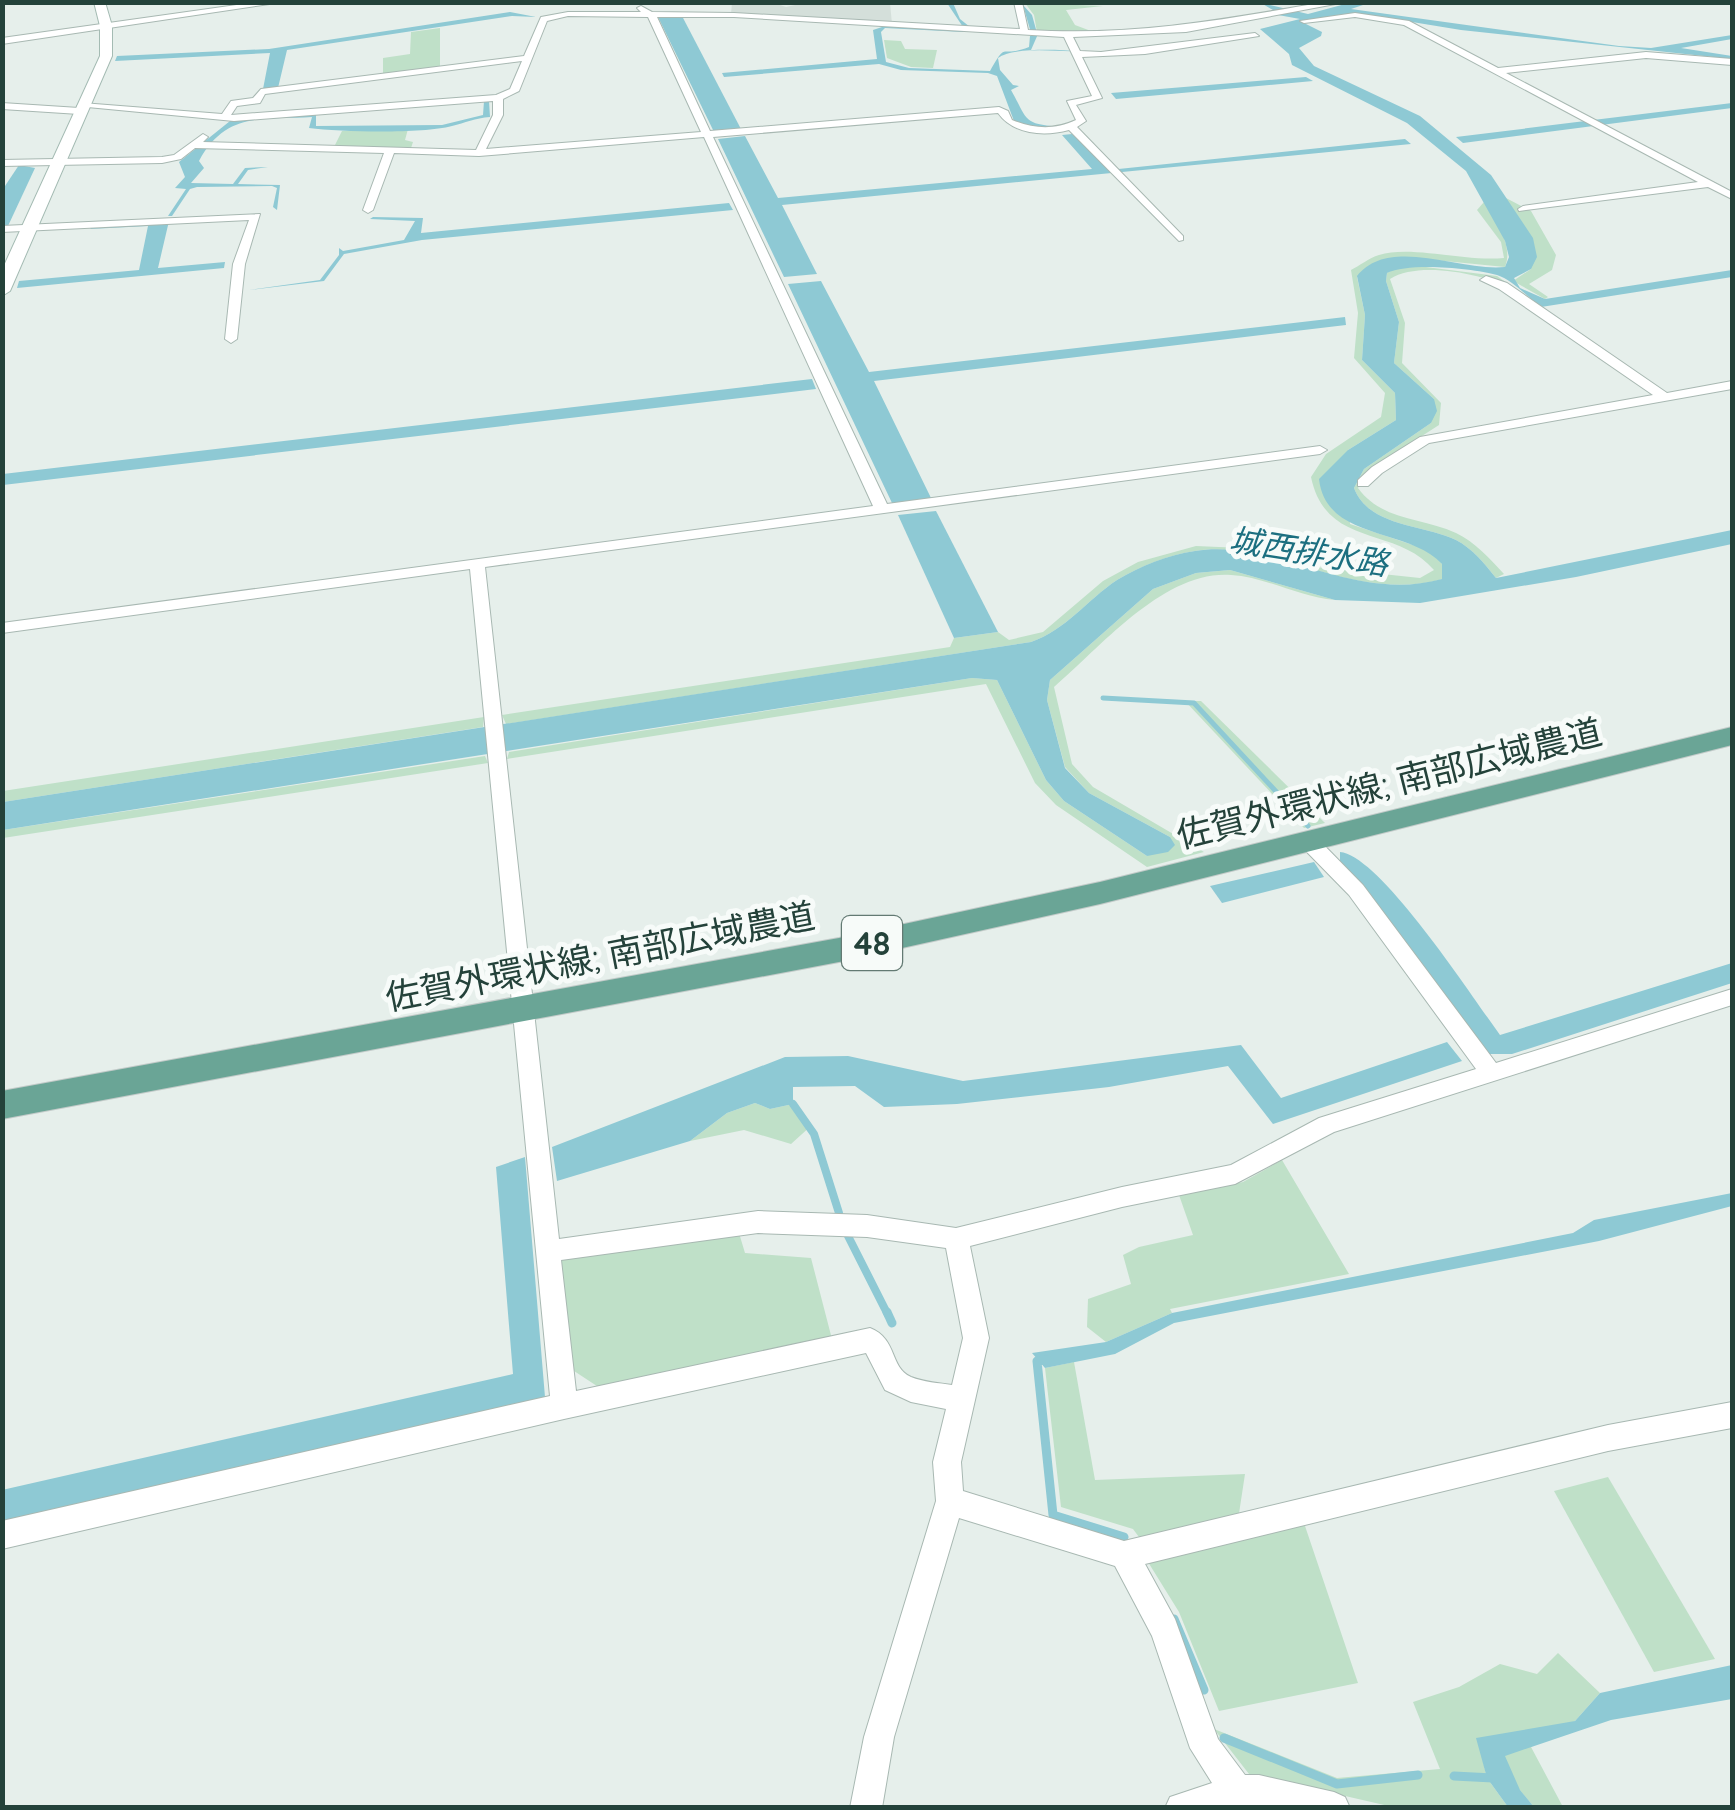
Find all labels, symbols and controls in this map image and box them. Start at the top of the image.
water label: 城西排水路 [1227,519,1394,584]
street label: 佐賀外環状線; 南部広域農道 [1172,709,1606,857]
street label: 佐賀外環状線; 南部広域農道 [382,893,818,1019]
road number: 48 [842,916,902,970]

